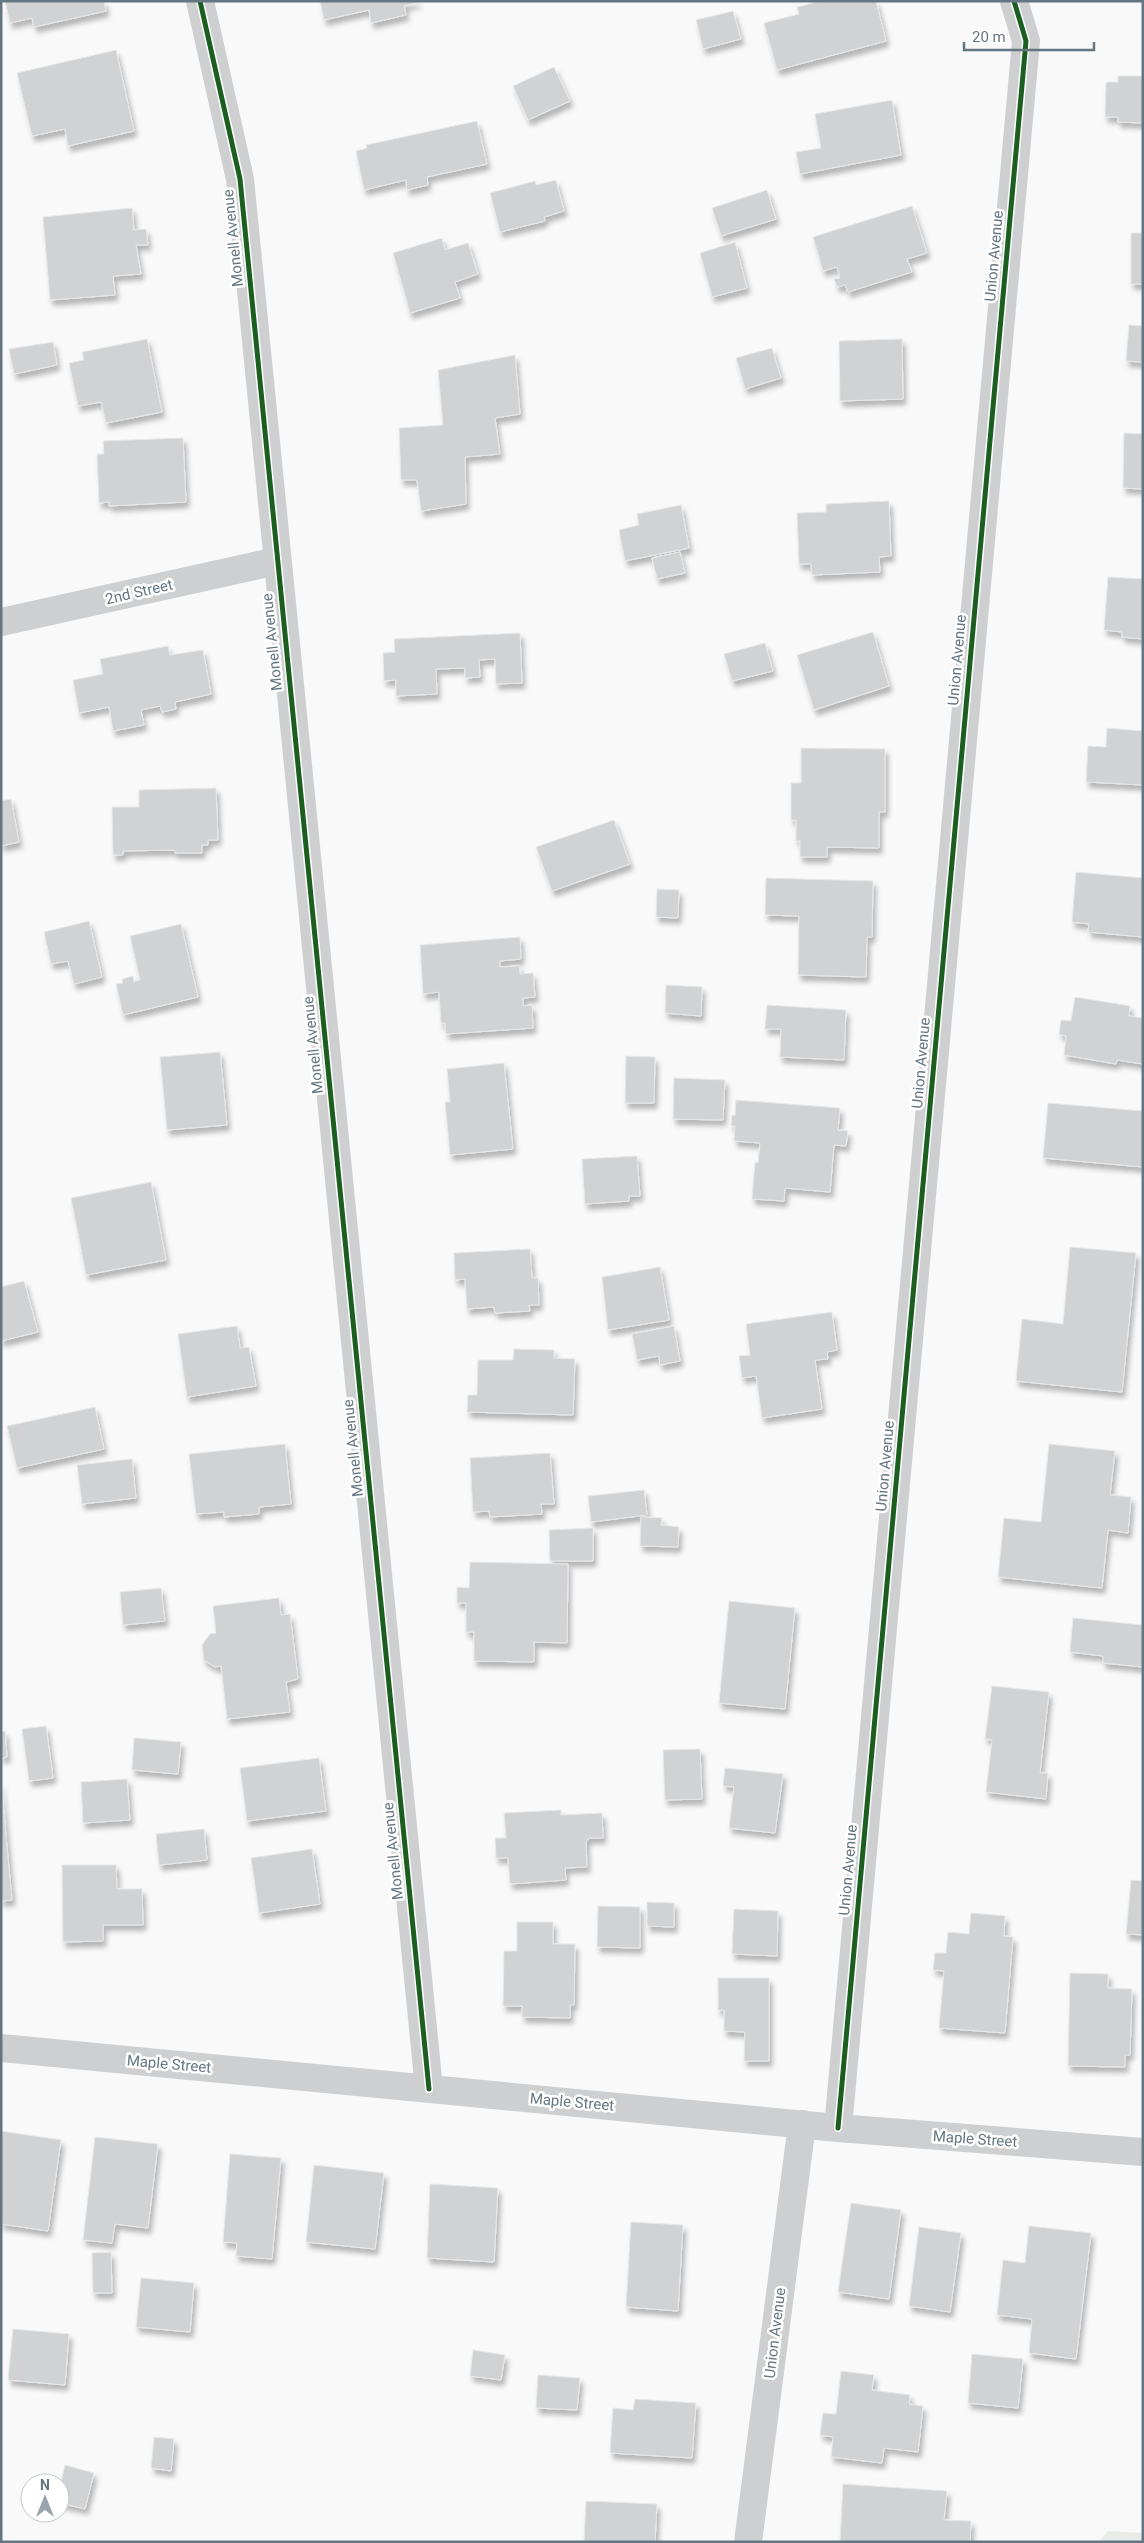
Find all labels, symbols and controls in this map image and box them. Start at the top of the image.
scale bar [964,20,1094,52]
text: 20 m [972,28,1006,46]
street label: Monell Avenue [219,188,247,288]
street label: Union Avenue [981,210,1007,302]
street label: 2nd Street [104,576,174,608]
street label: Monell Avenue [258,592,286,692]
street label: Union Avenue [944,614,970,706]
street label: Monell Avenue [299,995,327,1095]
street label: Union Avenue [908,1017,934,1109]
street label: Monell Avenue [339,1398,367,1498]
street label: Union Avenue [872,1420,898,1512]
street label: Monell Avenue [379,1801,407,1901]
street label: Union Avenue [835,1824,861,1916]
street label: Maple Street [126,2051,212,2077]
street label: Maple Street [529,2089,615,2115]
street label: Maple Street [932,2127,1018,2151]
street label: Union Avenue [761,2287,789,2379]
north arrow [20,2473,70,2523]
text: N [40,2477,50,2493]

